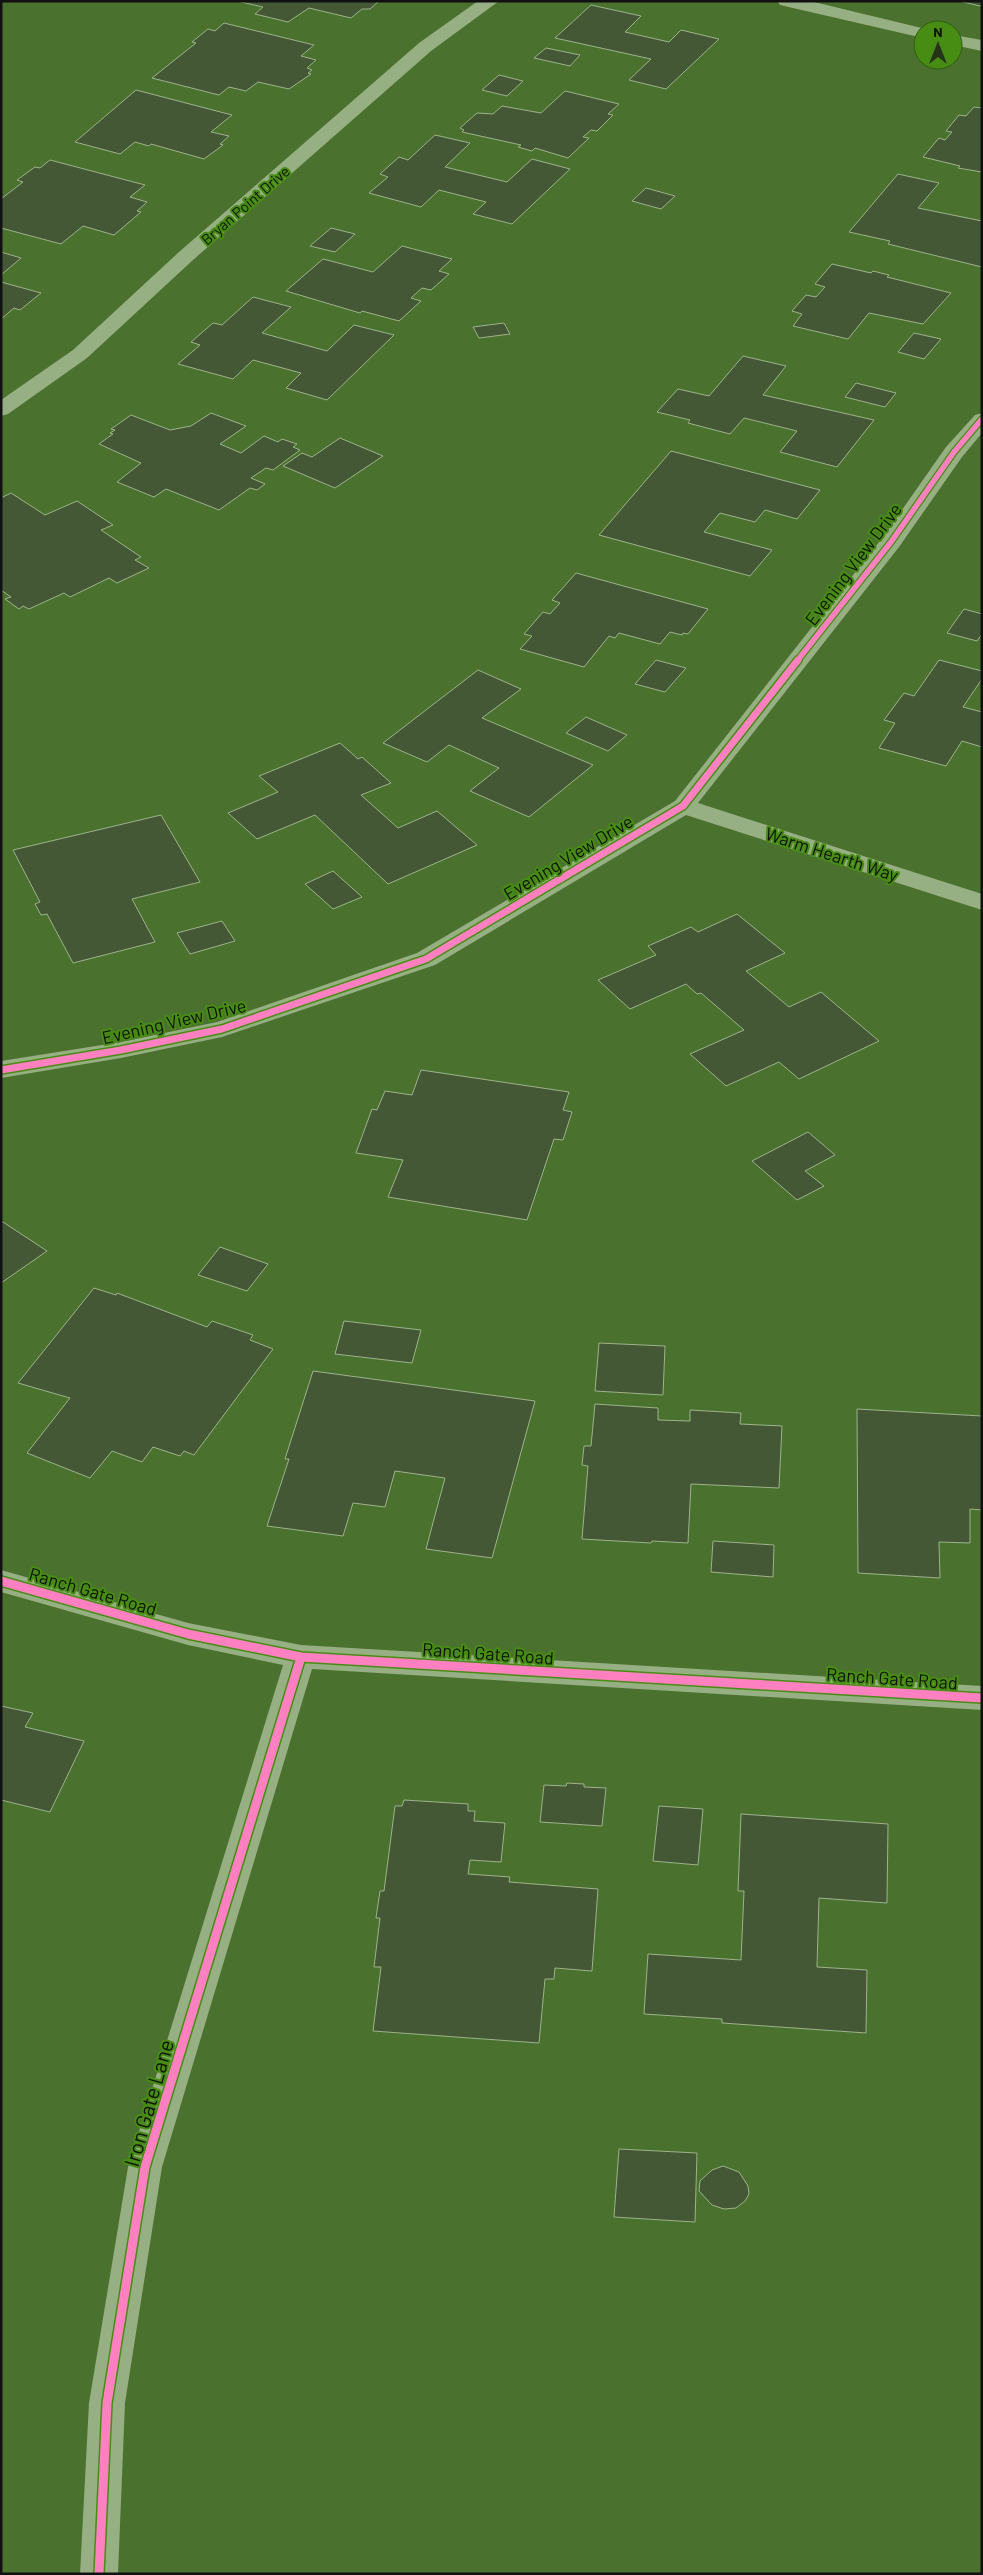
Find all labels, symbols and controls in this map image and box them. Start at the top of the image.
north arrow [913,20,963,70]
text: N [933,23,943,40]
street label: Bryan Point Drive [197,162,293,248]
street label: Evening View Drive [800,499,906,629]
street label: Evening View Drive [499,810,637,904]
street label: Warm Hearth Way [763,822,901,886]
street label: Evening View Drive [100,994,248,1048]
street label: Ranch Gate Road [27,1562,159,1620]
street label: Ranch Gate Road [422,1637,554,1669]
street label: Ranch Gate Road [826,1662,958,1694]
street label: Iron Gate Lane [118,2037,178,2169]

